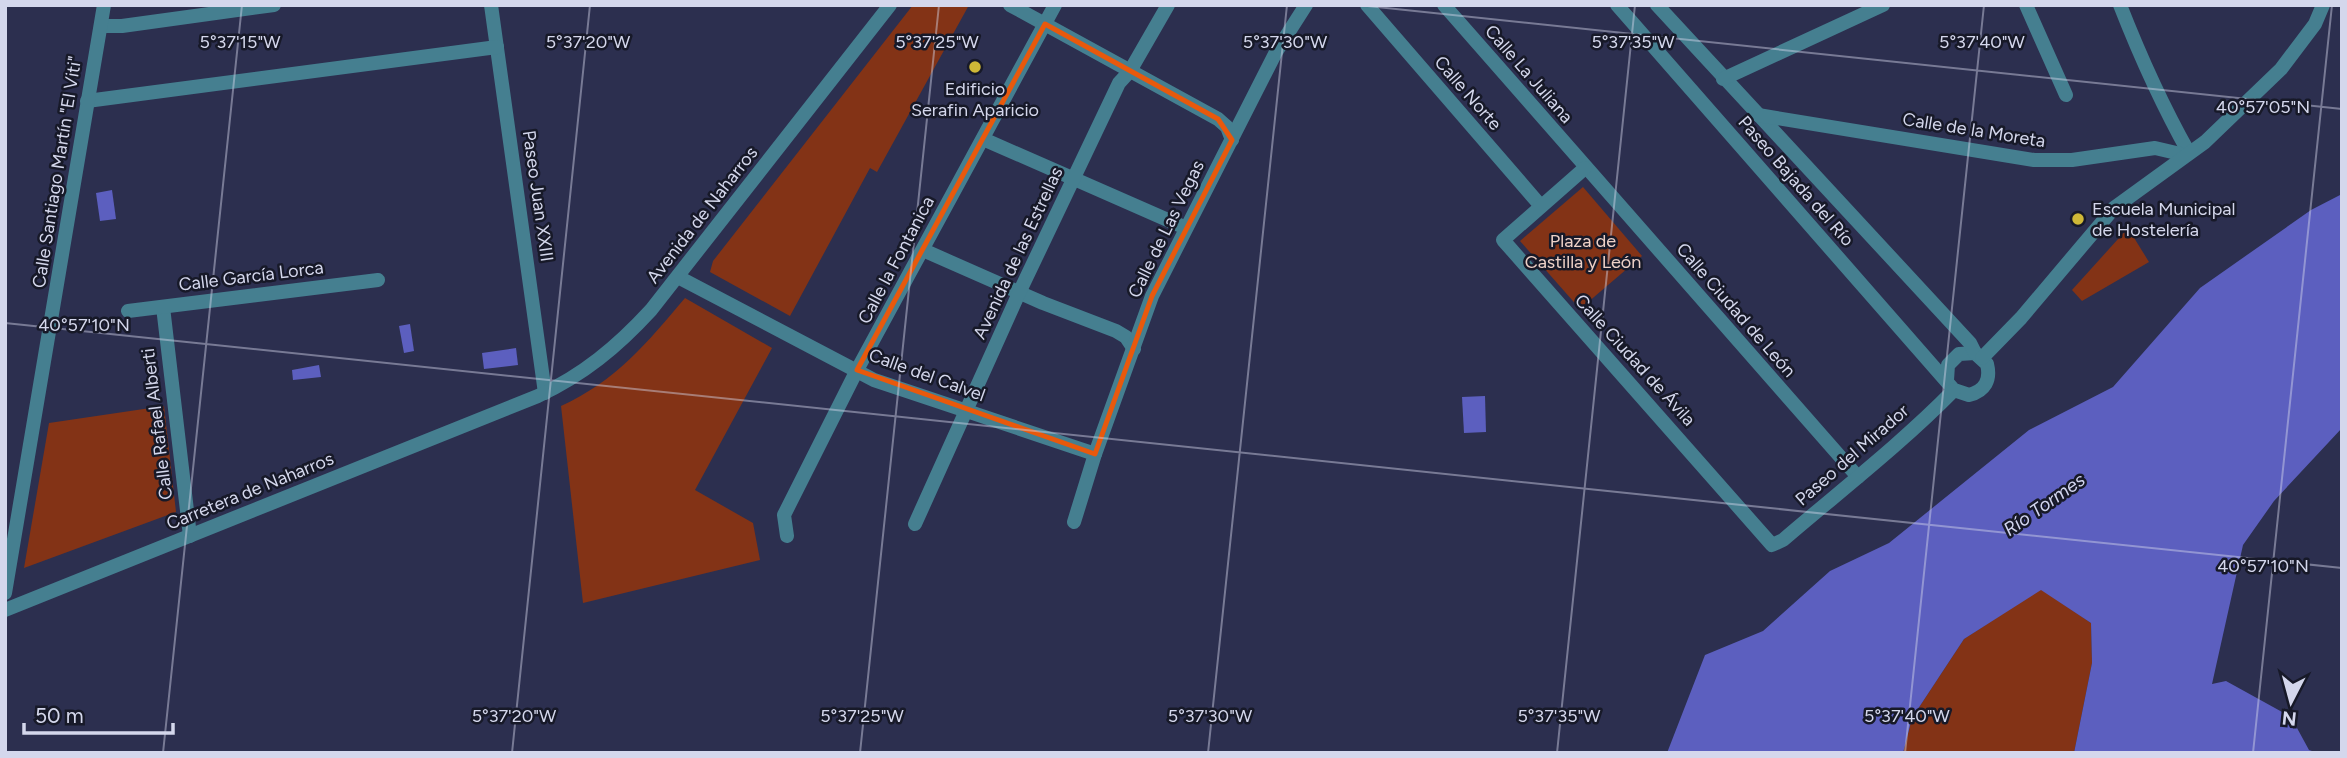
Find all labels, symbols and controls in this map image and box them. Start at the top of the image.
street label: Calle La Juliana [1480,20,1578,128]
text: 5°37'15"W [200,31,281,53]
text: 5°37'20"W [546,31,631,53]
text: 5°37'25"W [895,31,979,53]
text: 5°37'30"W [1243,31,1328,53]
text: 5°37'35"W [1591,31,1675,53]
text: 5°37'40"W [1939,31,2026,53]
street label: Calle Norte [1430,51,1506,135]
street label: Calle Santiago Martín "El Viti" [28,55,86,289]
marker: Edificio Serafin Aparicio [967,59,983,75]
place label: Edificio Serafin Aparicio [911,78,1039,121]
text: 40°57'05"N [2216,96,2310,118]
street label: Calle de la Moreta [1901,108,2047,152]
street label: Paseo Bajada del Río [1733,111,1859,251]
street label: Paseo Juan XXIII [518,129,558,263]
street label: Avenida de Naharros [642,142,762,288]
street label: Calle de Las Vegas [1123,157,1209,301]
street label: Avenida de las Estrellas [968,163,1068,343]
street label: Calle la Fontanica [853,193,939,327]
place label: Escuela Municipal de Hostelería [2092,198,2235,241]
marker: Escuela Municipal de Hostelería [2070,211,2086,227]
park label: Plaza de Castilla y León [1525,230,1641,273]
street label: Calle Ciudad de León [1672,238,1800,382]
street label: Calle García Lorca [177,256,325,296]
street label: Calle Ciudad de Ávila [1570,290,1700,430]
text: 40°57'10"N [38,314,130,336]
street label: Calle del Calvel [866,344,988,406]
street label: Calle Rafael Alberti [137,347,177,501]
street label: Paseo del Mirador [1791,400,1913,510]
street label: Carretera de Naharros [163,447,337,535]
water label: Río Tormes [1999,468,2090,541]
text: 40°57'10"N [2217,555,2309,577]
north arrow [2256,667,2326,737]
scale bar [24,692,173,736]
text: 50 m [35,703,84,728]
text: 5°37'20"W [472,705,557,727]
text: 5°37'25"W [820,705,904,727]
text: 5°37'30"W [1168,705,1253,727]
text: 5°37'35"W [1517,705,1601,727]
text: 5°37'40"W [1864,705,1951,727]
text: N [2281,706,2298,731]

